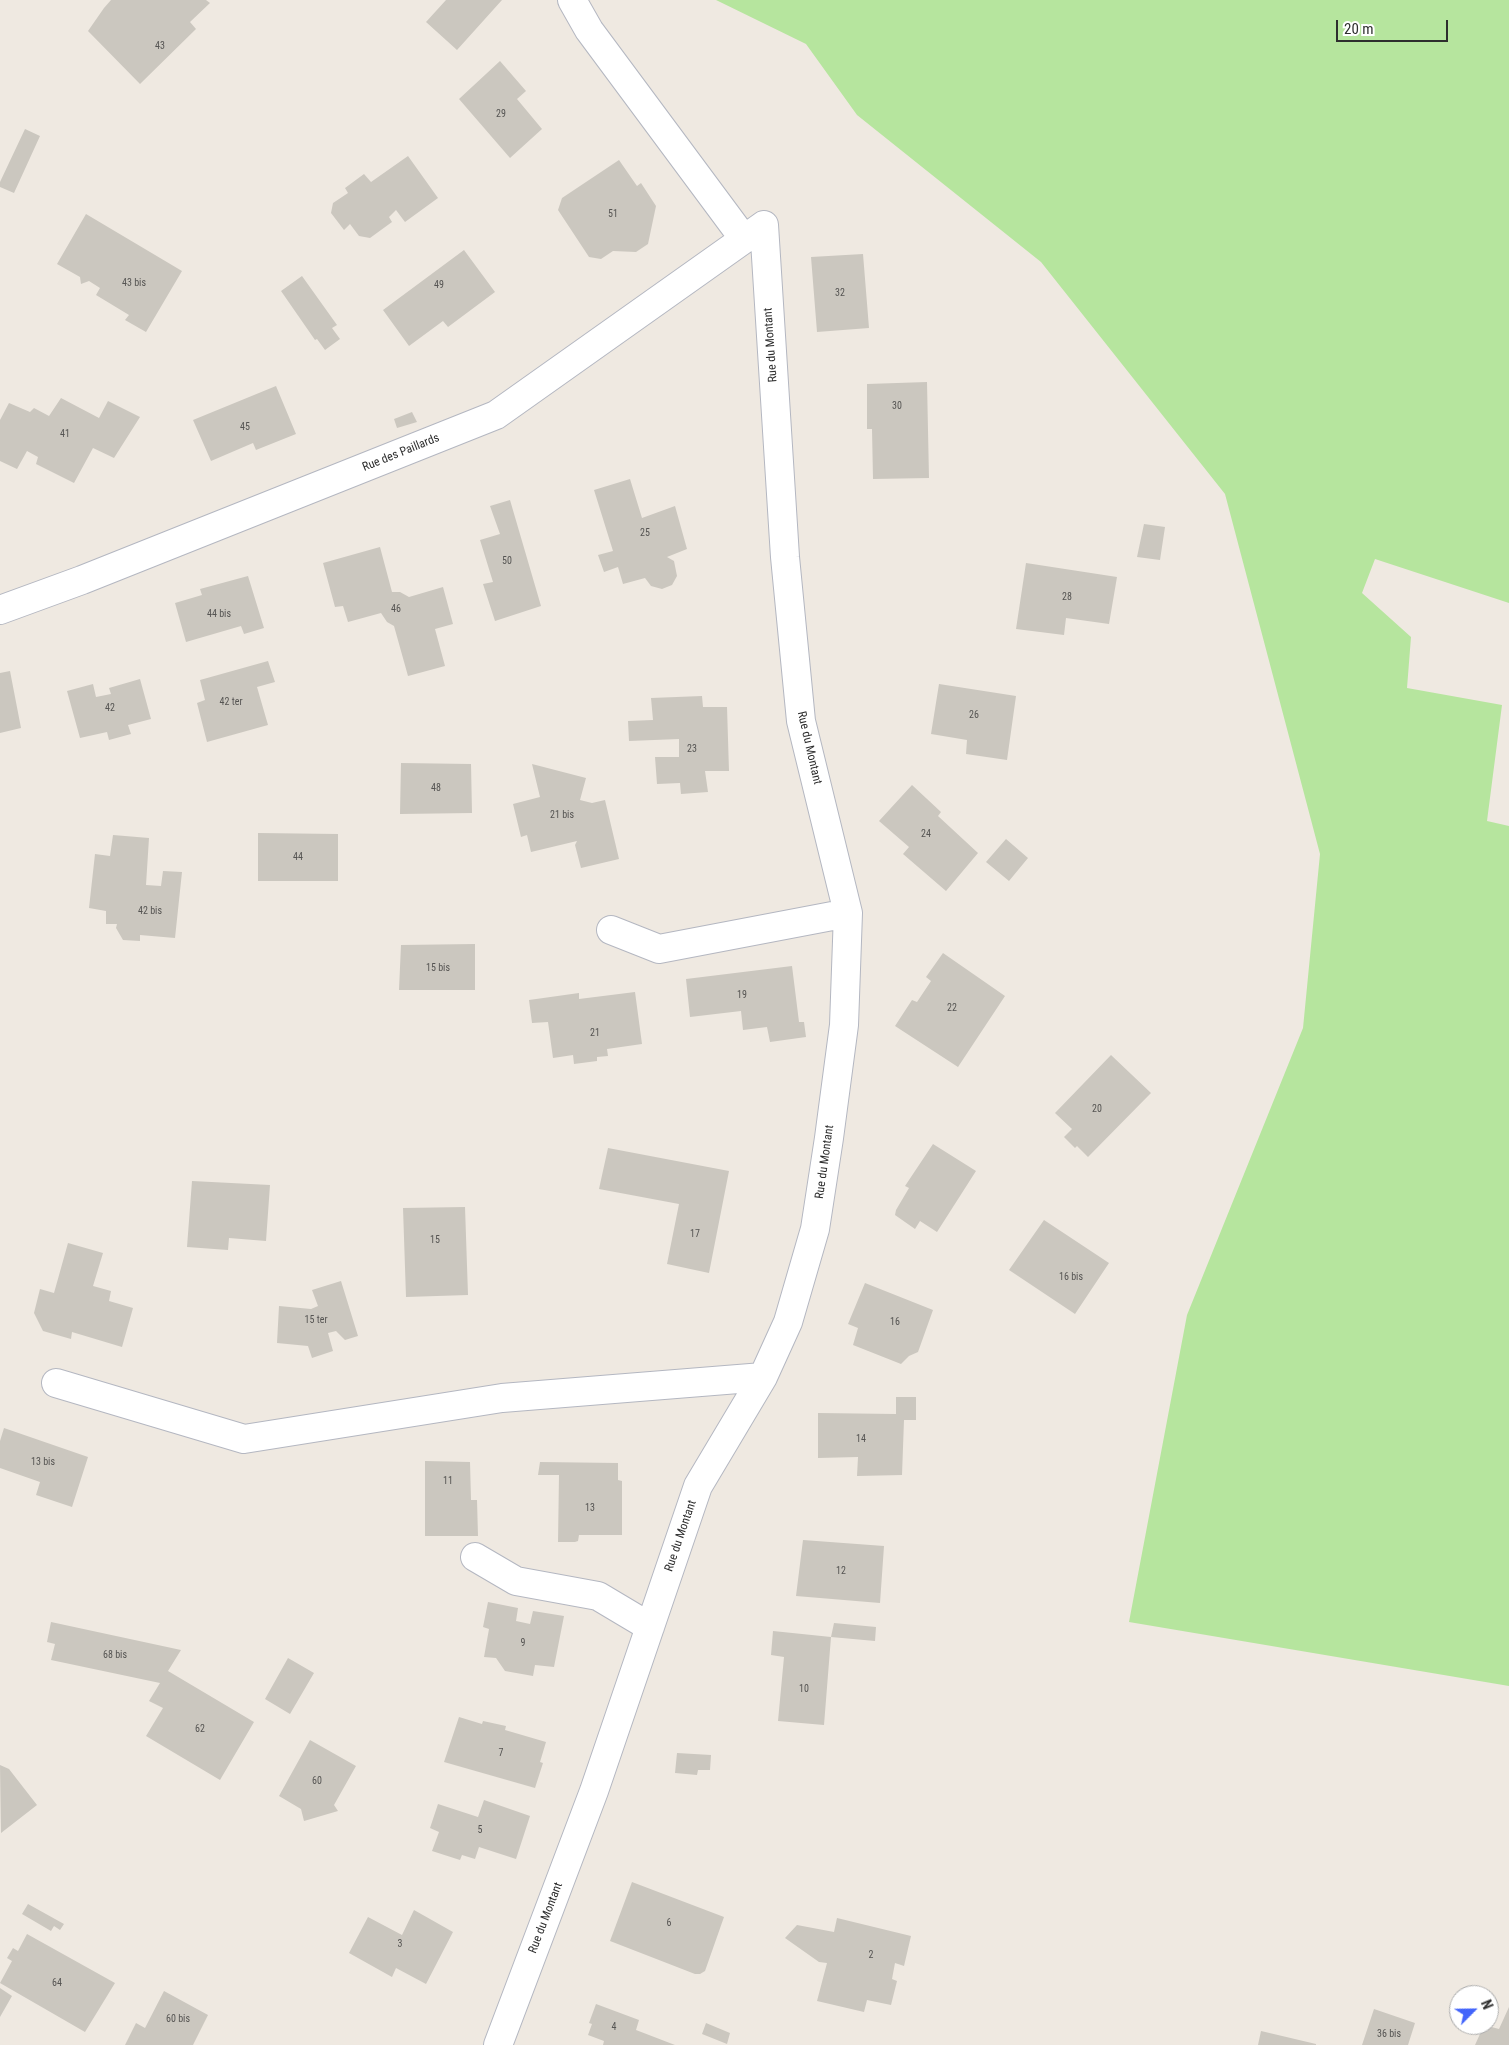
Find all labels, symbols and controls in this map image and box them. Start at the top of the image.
scale bar [1339,10,1452,42]
text: 20 m [1344,20,1374,38]
house number: 43 [155,40,165,52]
house number: 29 [496,108,506,120]
house number: 51 [608,208,618,220]
house number: 43 bis [122,277,146,289]
house number: 49 [434,279,444,291]
house number: 32 [835,287,845,299]
street label: Rue du Montant [761,307,781,383]
house number: 30 [892,400,902,412]
house number: 45 [240,421,250,433]
house number: 41 [60,428,70,440]
street label: Rue des Paillards [360,431,442,475]
house number: 25 [640,527,650,539]
house number: 50 [502,555,512,567]
house number: 28 [1062,591,1072,603]
house number: 46 [391,603,401,615]
house number: 44 bis [207,608,231,620]
house number: 42 ter [220,696,242,708]
house number: 42 [105,702,115,714]
house number: 26 [969,709,979,721]
street label: Rue du Montant [794,710,824,786]
house number: 23 [687,743,697,755]
house number: 48 [431,782,441,794]
house number: 21 bis [550,809,574,821]
house number: 24 [921,828,931,840]
house number: 44 [293,851,303,863]
house number: 42 bis [138,905,162,917]
house number: 15 bis [426,962,450,974]
house number: 19 [737,989,747,1001]
house number: 22 [947,1002,957,1014]
house number: 21 [590,1027,600,1039]
house number: 20 [1092,1103,1102,1115]
street label: Rue du Montant [813,1124,837,1200]
house number: 17 [690,1228,700,1240]
house number: 15 [430,1234,440,1246]
house number: 16 bis [1059,1271,1083,1283]
house number: 15 ter [305,1314,327,1326]
house number: 16 [890,1316,900,1328]
house number: 14 [856,1433,866,1445]
house number: 13 bis [31,1456,55,1468]
house number: 11 [443,1475,453,1487]
street label: Rue du Montant [662,1498,700,1574]
house number: 13 [585,1502,595,1514]
house number: 12 [836,1565,846,1577]
house number: 9 [521,1637,525,1649]
house number: 68 bis [103,1649,127,1661]
house number: 10 [799,1683,809,1695]
house number: 62 [195,1723,205,1735]
house number: 7 [499,1747,503,1759]
house number: 60 [312,1775,322,1787]
house number: 5 [478,1824,482,1836]
street label: Rue du Montant [526,1881,566,1955]
house number: 6 [667,1917,671,1929]
house number: 3 [398,1938,402,1950]
house number: 2 [869,1949,873,1961]
house number: 64 [52,1977,62,1989]
north arrow [1449,1985,1499,2035]
text: N [1478,1997,1496,2012]
house number: 60 bis [166,2013,190,2025]
house number: 4 [612,2021,616,2033]
house number: 36 bis [1377,2028,1401,2040]

